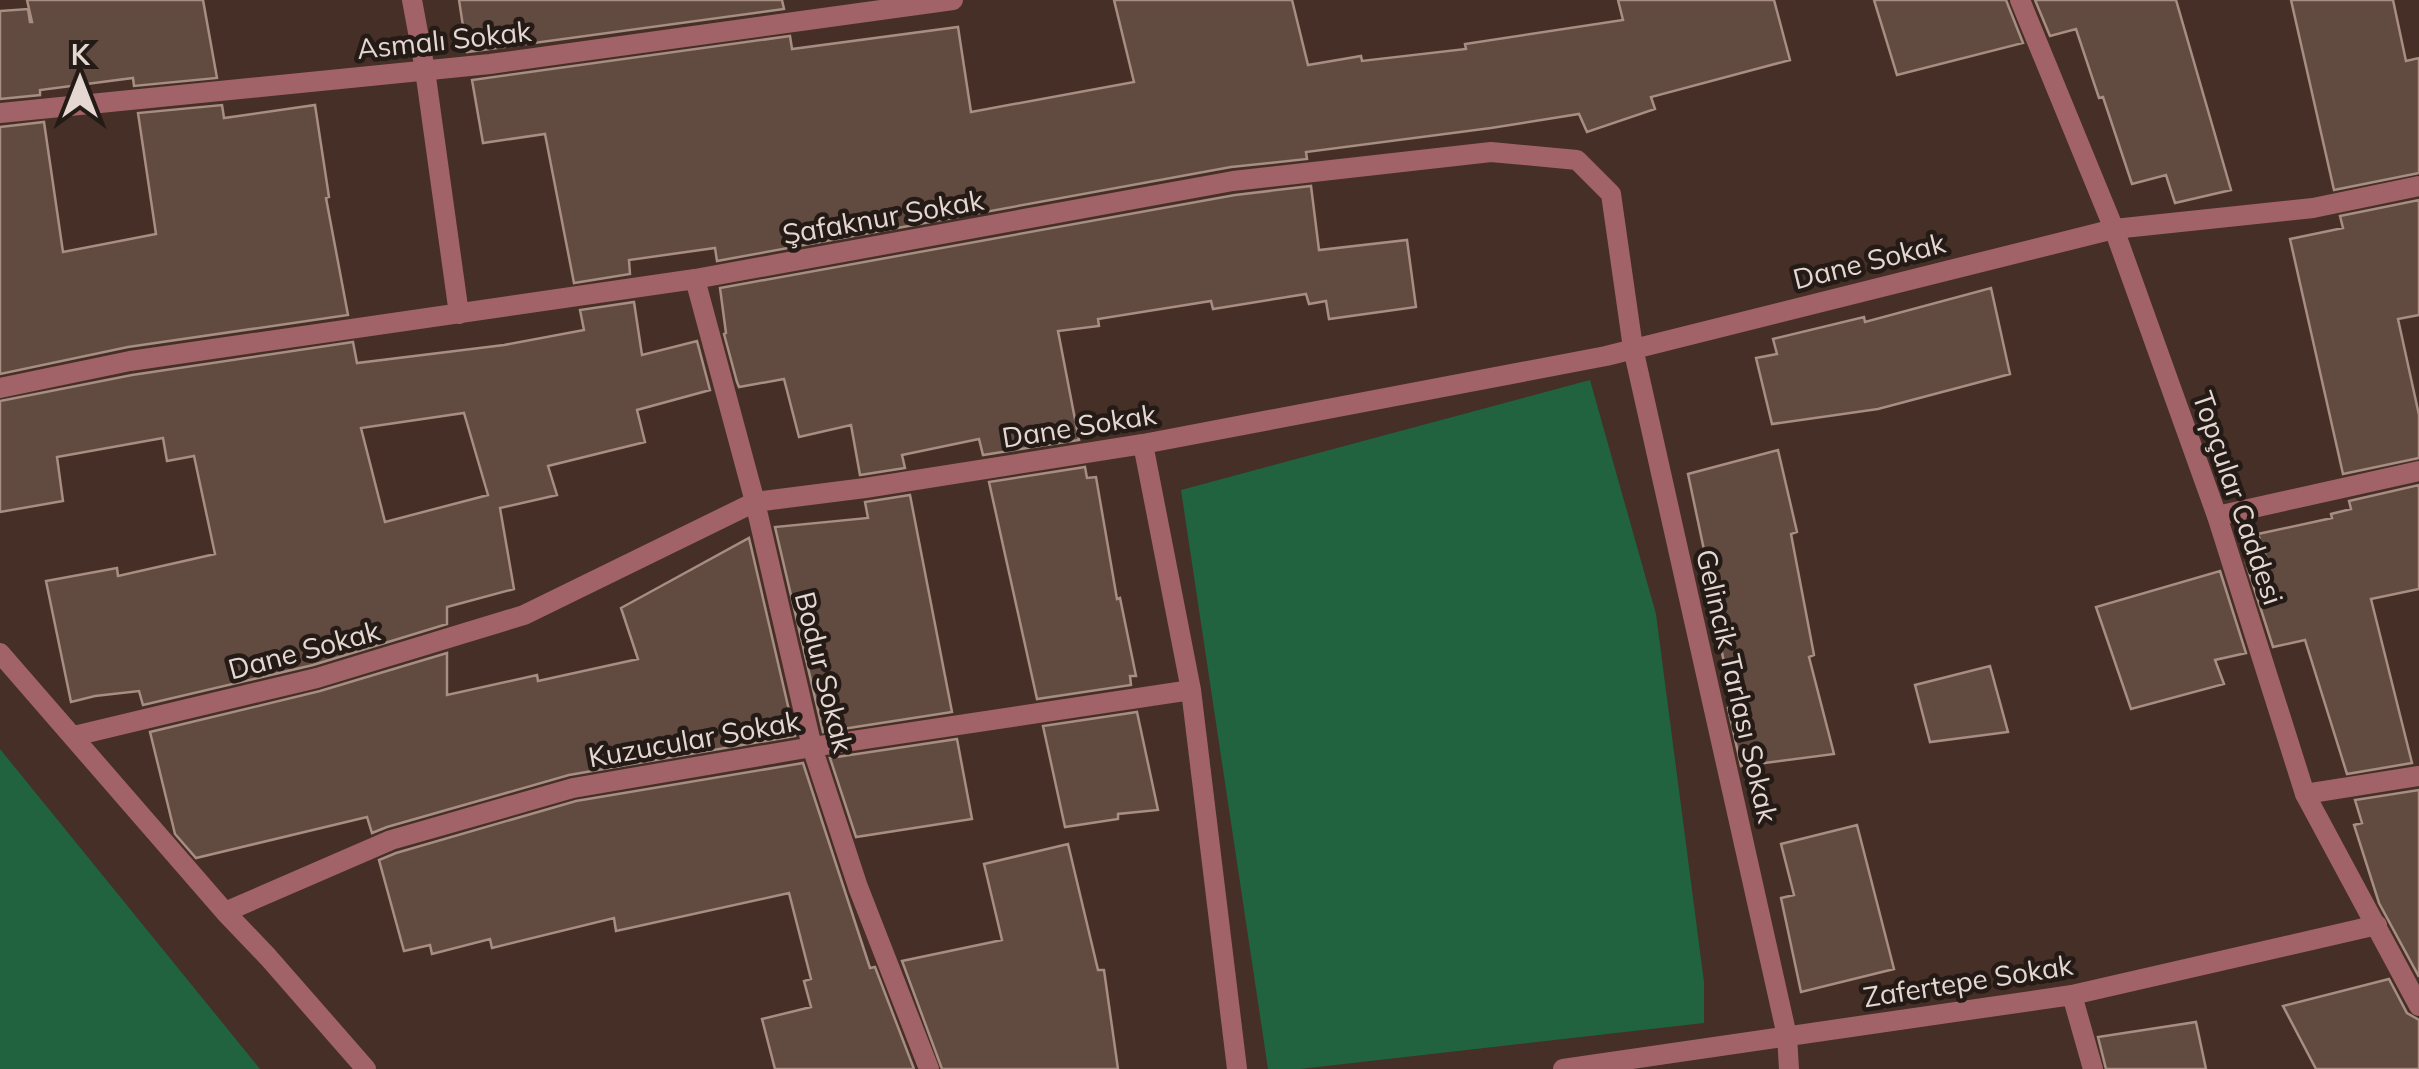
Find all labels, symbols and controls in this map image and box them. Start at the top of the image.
street label: Asmalı Sokak [355,13,533,66]
north arrow [30,30,130,130]
text: K [71,37,91,72]
street label: Şafaknur Sokak [780,181,987,251]
street label: Dane Sokak [1789,225,1949,296]
street label: Topçular Caddesi [2186,387,2291,609]
street label: Dane Sokak [999,396,1159,455]
street label: Gelincik Tarlası Sokak [1689,546,1786,827]
street label: Bodur Sokak [788,588,861,756]
street label: Dane Sokak [224,612,384,687]
street label: Kuzucular Sokak [585,703,803,774]
street label: Zafertepe Sokak [1861,947,2076,1014]

